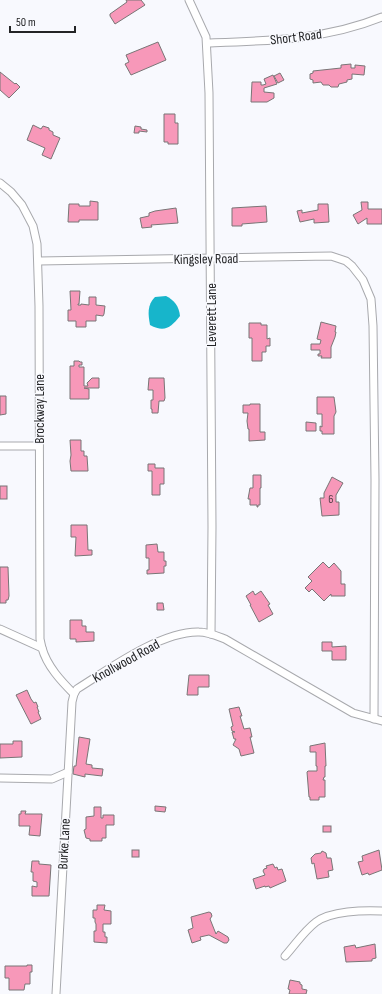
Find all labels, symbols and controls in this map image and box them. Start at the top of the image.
scale bar [10,8,75,34]
text: 50 m [16,15,36,30]
street label: Short Road [269,25,323,49]
street label: Kingsley Road [174,250,239,268]
street label: Leverett Lane [203,283,220,347]
street label: Brockway Lane [31,374,48,444]
house number: 6 [328,492,334,507]
street label: Knollwood Road [89,636,163,686]
street label: Burke Lane [54,818,74,870]

